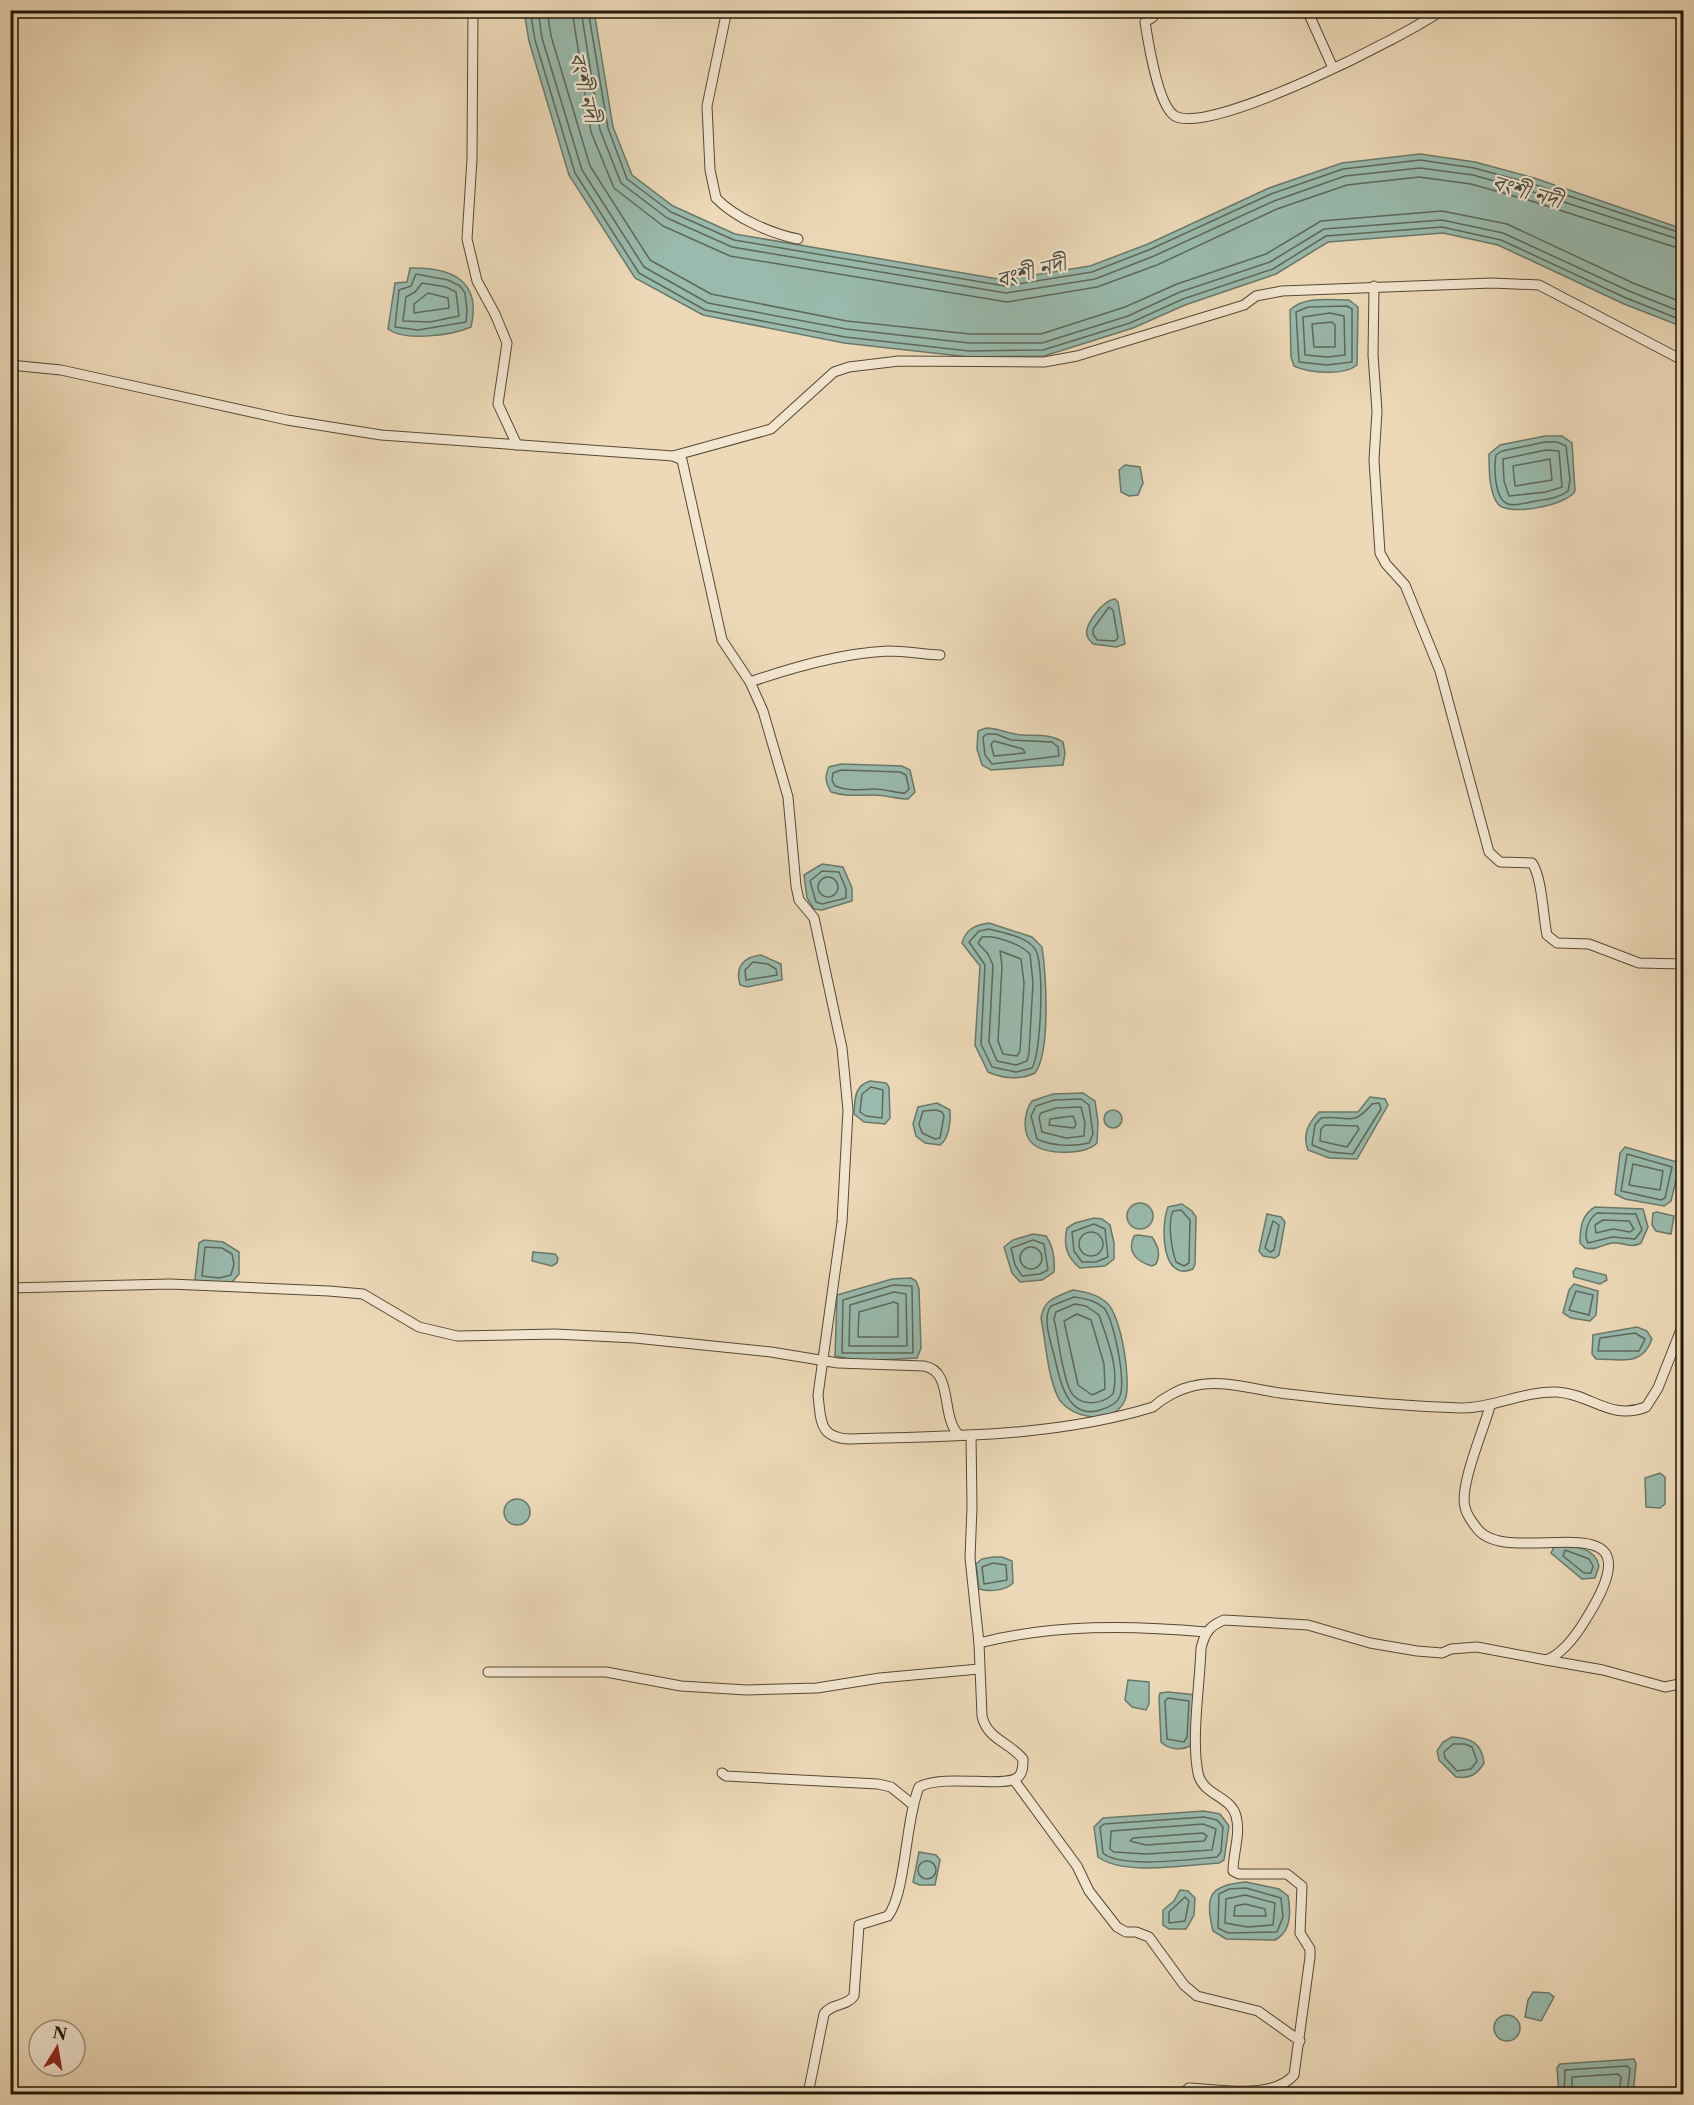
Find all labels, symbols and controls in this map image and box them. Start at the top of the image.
water label: বংশী নদী [563,50,606,127]
water label: বংশী নদী [1489,169,1567,215]
water label: বংশী নদী [994,249,1071,294]
north arrow [27,2018,87,2078]
text: N [51,2022,69,2044]

